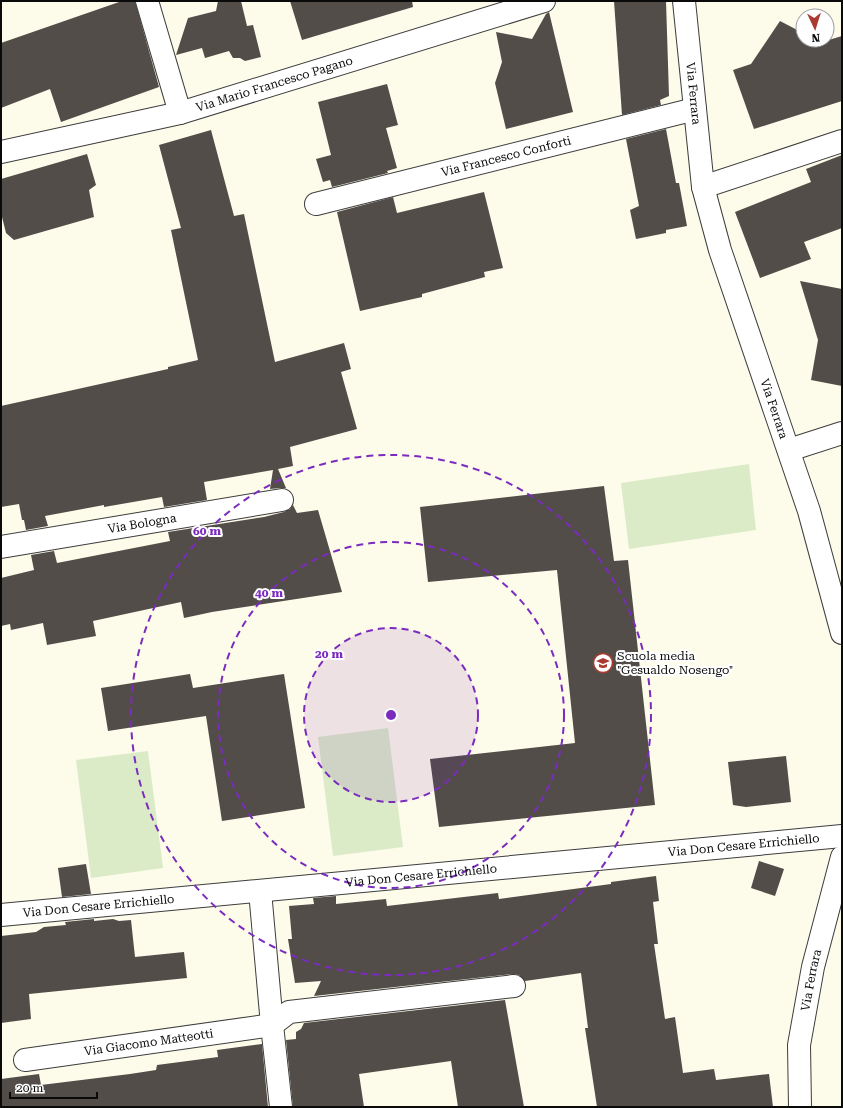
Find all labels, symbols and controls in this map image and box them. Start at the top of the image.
north arrow [795,8,835,48]
text: N [810,31,820,44]
street label: Via Mario Francesco Pagano [194,53,355,115]
street label: Via Ferrara [683,62,704,126]
street label: Via Francesco Conforti [440,133,573,179]
street label: Via Ferrara [757,377,791,441]
street label: Via Bologna [107,511,178,536]
text: 60 m [193,524,221,538]
text: 40 m [255,586,283,600]
text: 20 m [315,647,343,661]
place label: Scuola media "Gesualdo Nosengo" [617,649,733,677]
school or university icon: Scuola media "Gesualdo Nosengo" [592,652,614,674]
centre of rings [384,708,398,722]
street label: Via Don Cesare Errichiello [667,831,820,859]
street label: Via Don Cesare Errichiello [345,861,498,890]
street label: Via Don Cesare Errichiello [22,892,175,920]
street label: Via Ferrara [798,947,824,1012]
street label: Via Giacomo Matteotti [83,1026,214,1059]
scale bar [10,1074,97,1100]
text: 20 m [16,1081,43,1095]

